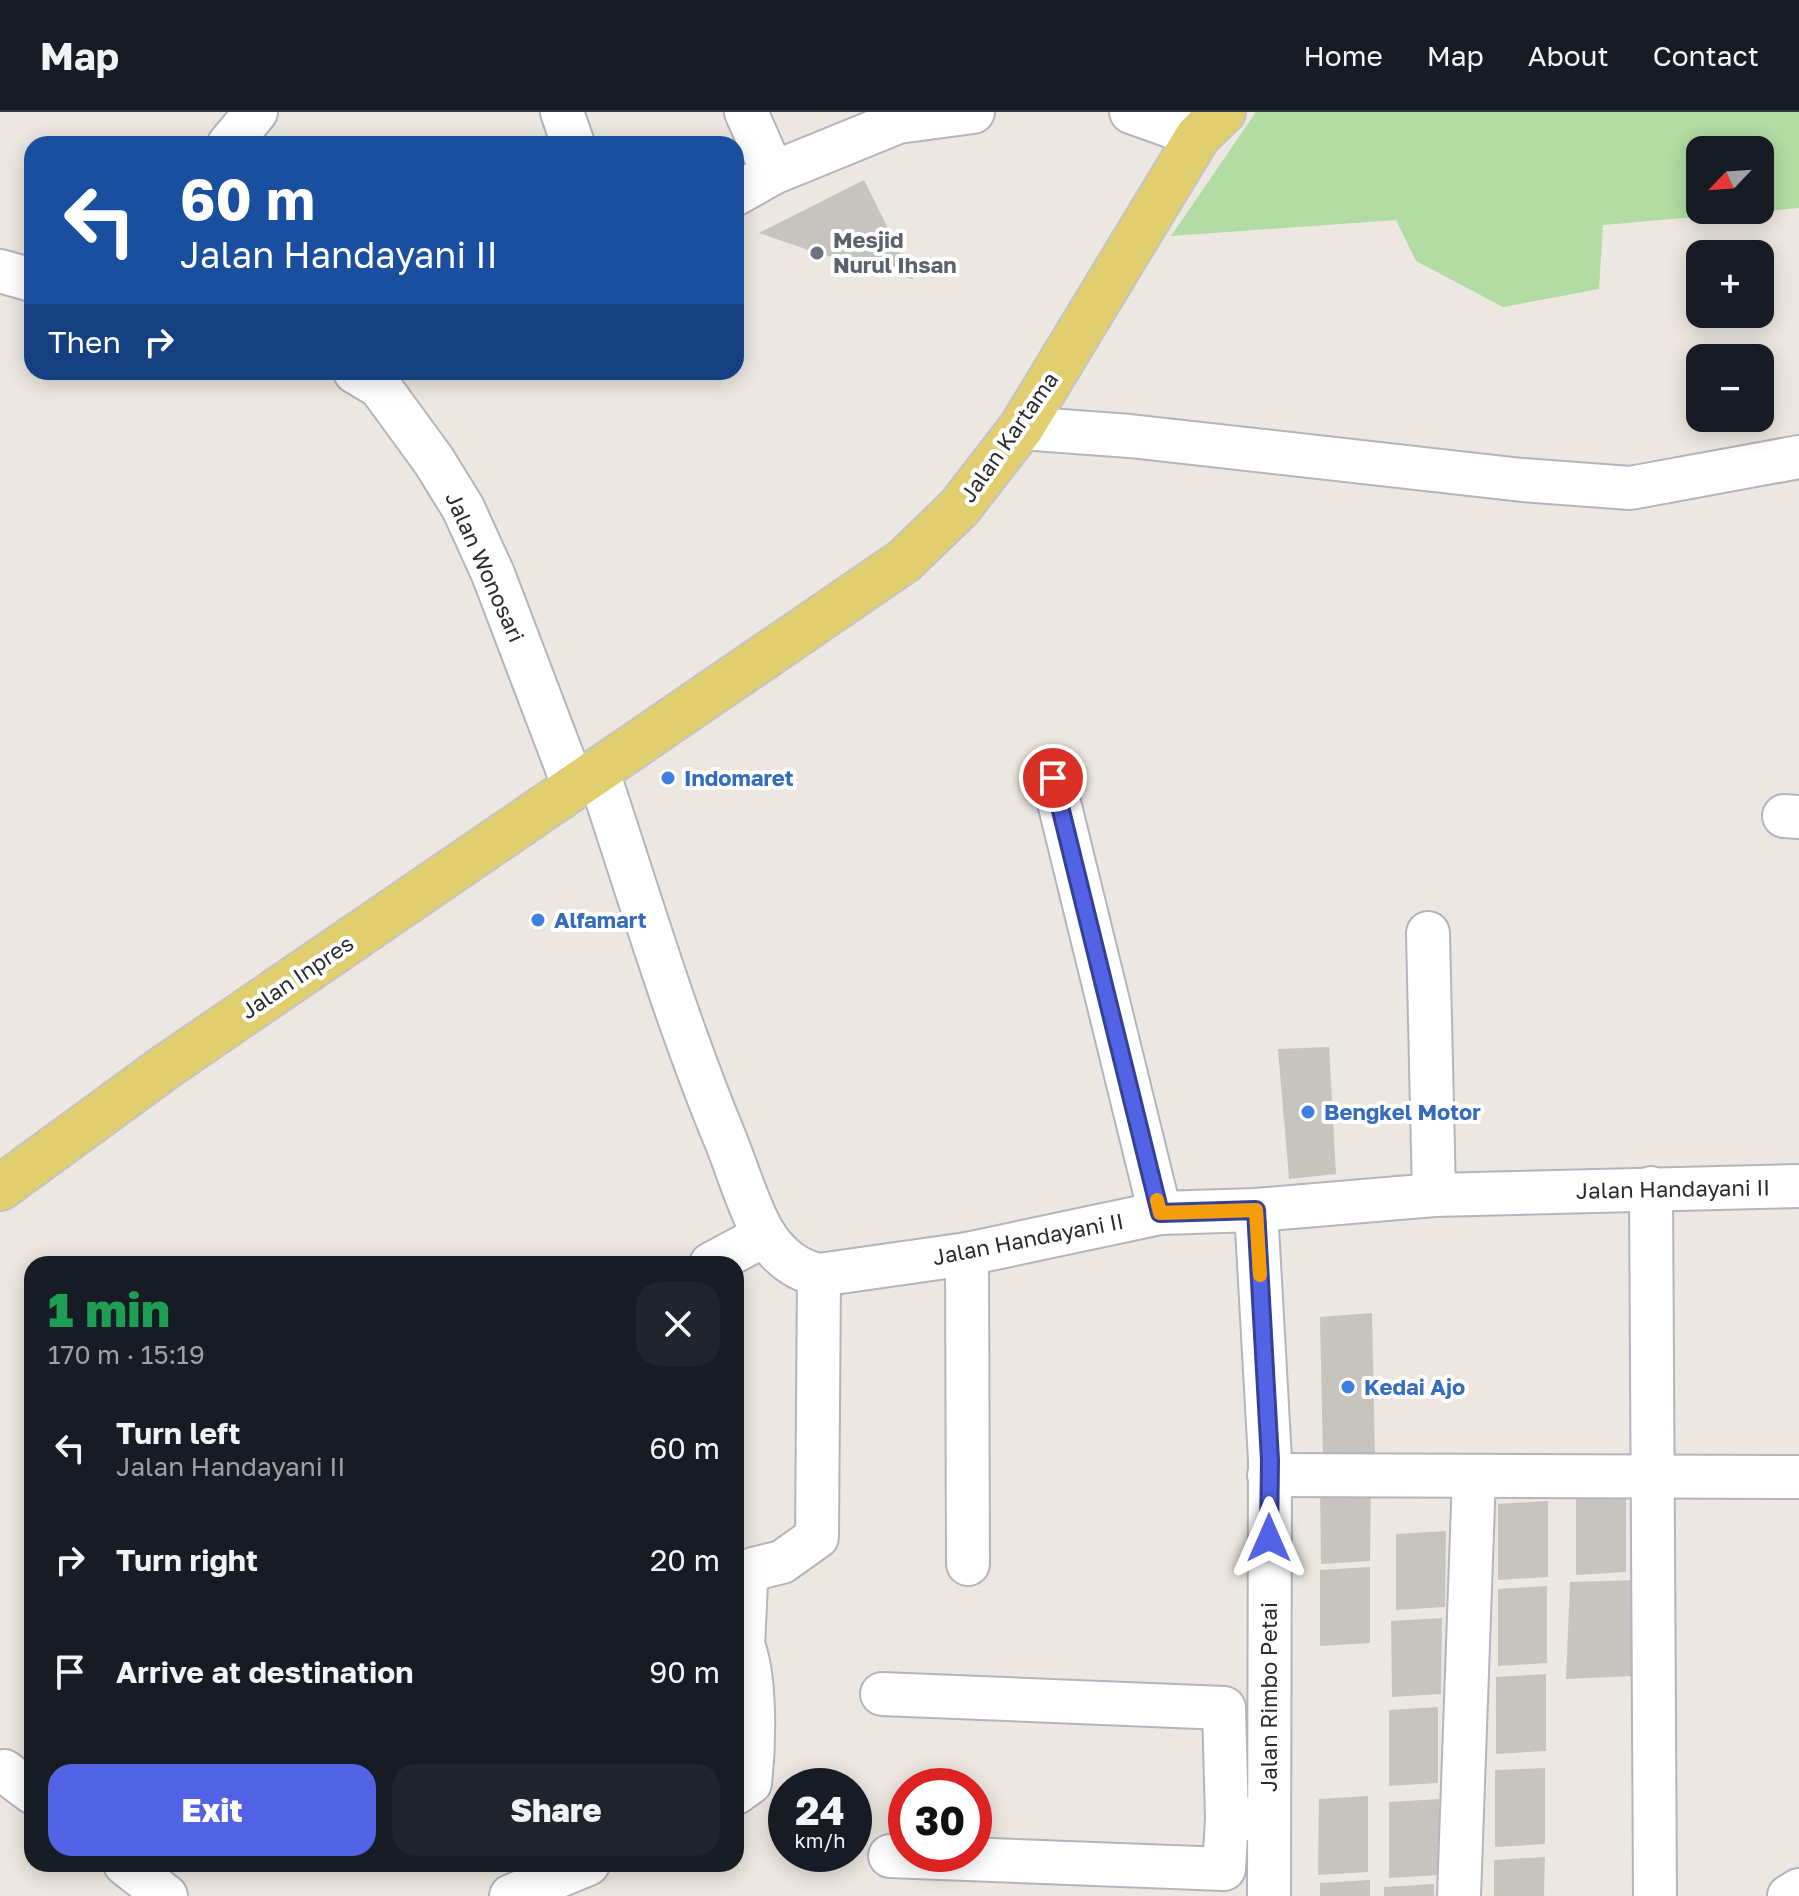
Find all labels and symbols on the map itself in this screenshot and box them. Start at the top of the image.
north arrow [1686,136,1774,224]
place label: Mesjid Nurul Ihsan [833,226,957,278]
marker: Mesjid Nurul Ihsan [808,244,826,262]
street label: Jalan Kartama [954,366,1063,507]
street label: Jalan Wonosari [440,487,531,646]
pin [1019,744,1087,812]
place label: Indomaret [684,764,794,791]
marker: Indomaret [659,769,677,787]
place label: Alfamart [554,906,647,933]
marker: Alfamart [529,911,547,929]
street label: Jalan Inpres [235,929,358,1024]
place label: Bengkel Motor [1324,1098,1481,1125]
marker: Bengkel Motor [1299,1103,1317,1121]
street label: Jalan Handayani II [1576,1173,1770,1204]
street label: Jalan Handayani II [930,1207,1126,1270]
place label: Kedai Ajo [1364,1373,1465,1400]
marker: Kedai Ajo [1339,1378,1357,1396]
position arrow [1227,1496,1311,1580]
street label: Jalan Rimbo Petai [1255,1602,1282,1792]
speed limit sign: 30 [888,1768,992,1872]

